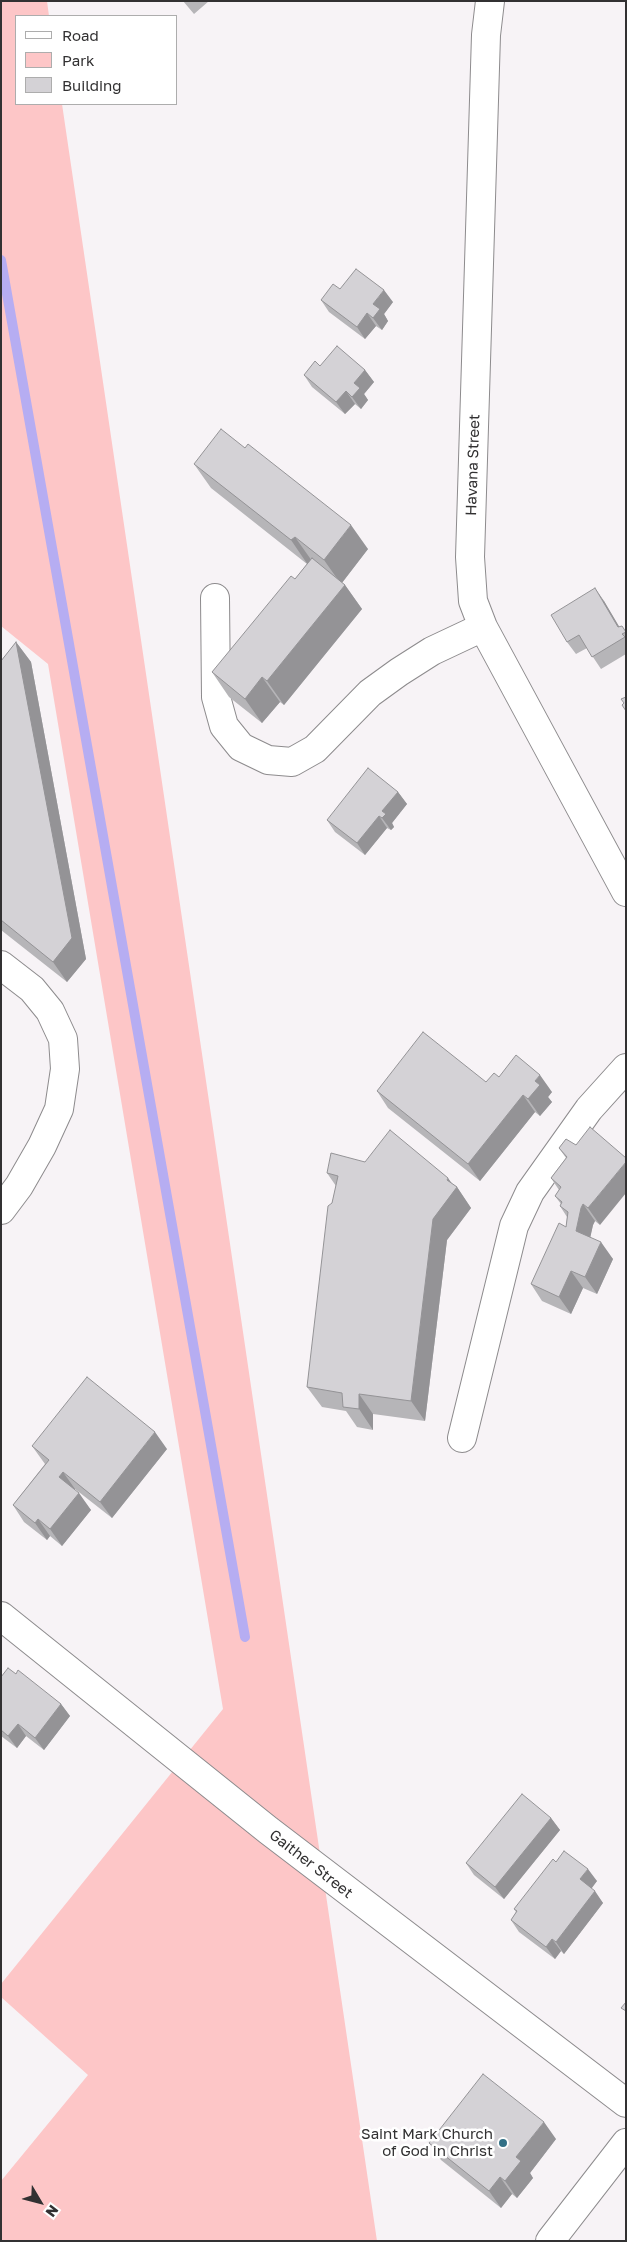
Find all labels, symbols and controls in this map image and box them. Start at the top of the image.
legend [15,15,178,105]
text: Road [62,26,99,44]
text: Park [62,51,94,69]
text: Building [62,76,122,94]
street label: Havana Street [462,414,484,516]
street label: Gaither Street [266,1826,356,1902]
place label: Saint Mark Church of God in Christ [361,2125,493,2160]
marker: Saint Mark Church of God in Christ [497,2137,509,2149]
north arrow [15,2177,65,2227]
text: N [42,2202,62,2221]

